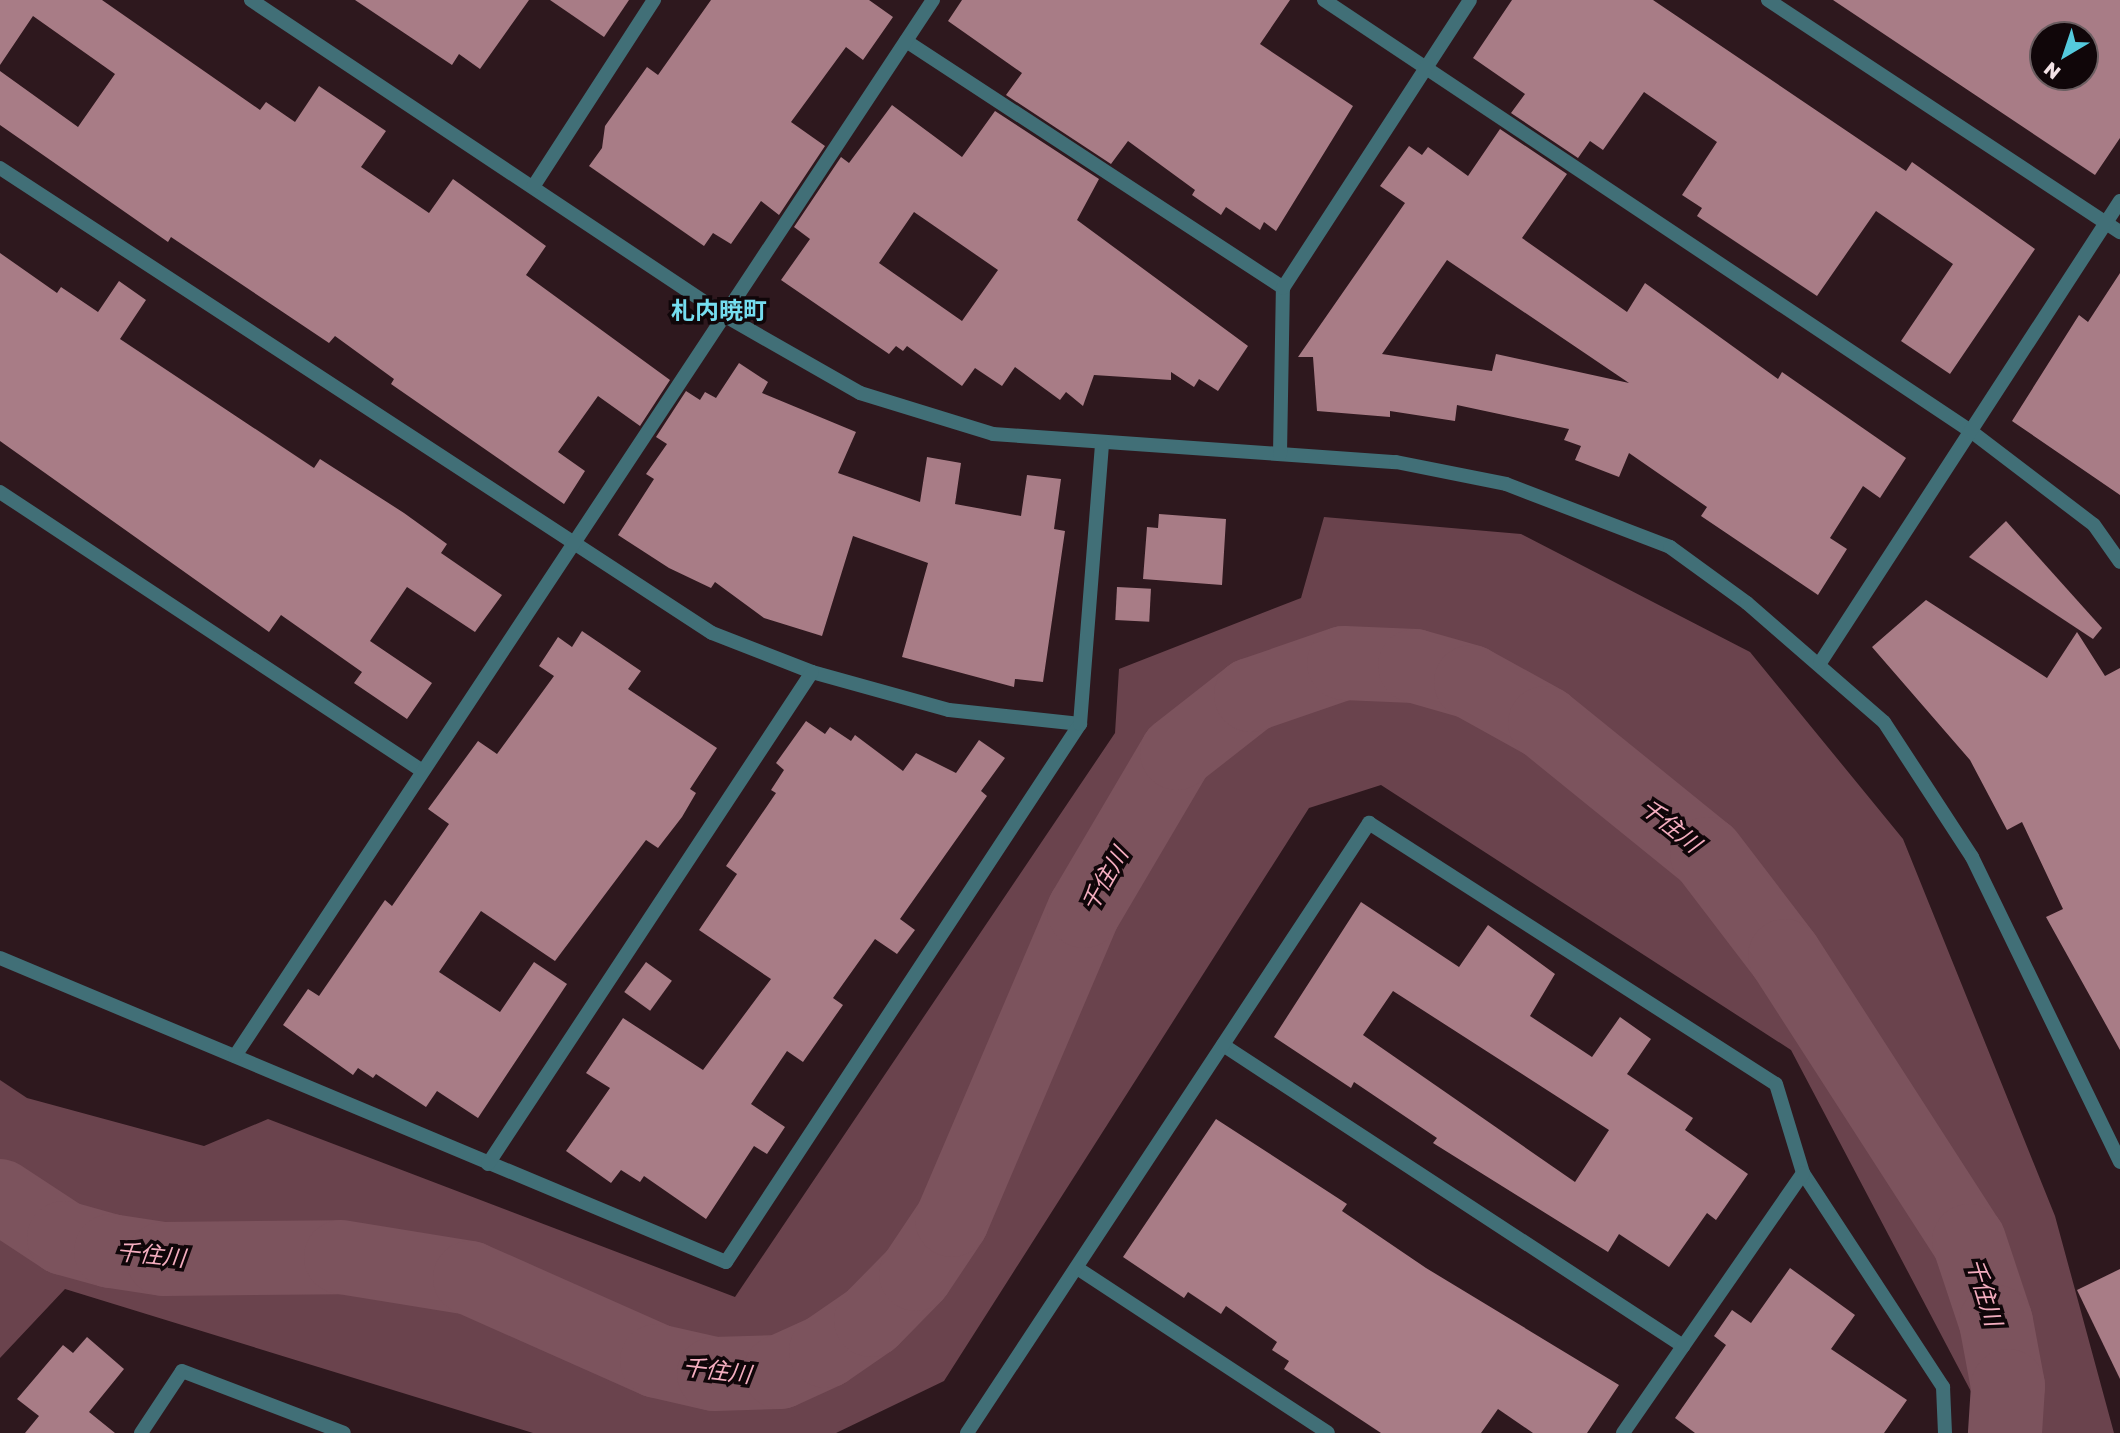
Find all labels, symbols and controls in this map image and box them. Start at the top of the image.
north arrow [2029,21,2099,91]
text: N [2039,58,2065,85]
district label: 札内暁町 [671,296,767,324]
water label: 千住川 [1636,793,1706,857]
water label: 千住川 [1075,842,1133,916]
water label: 千住川 [115,1237,187,1271]
water label: 千住川 [1962,1255,2008,1329]
water label: 千住川 [681,1352,753,1388]

